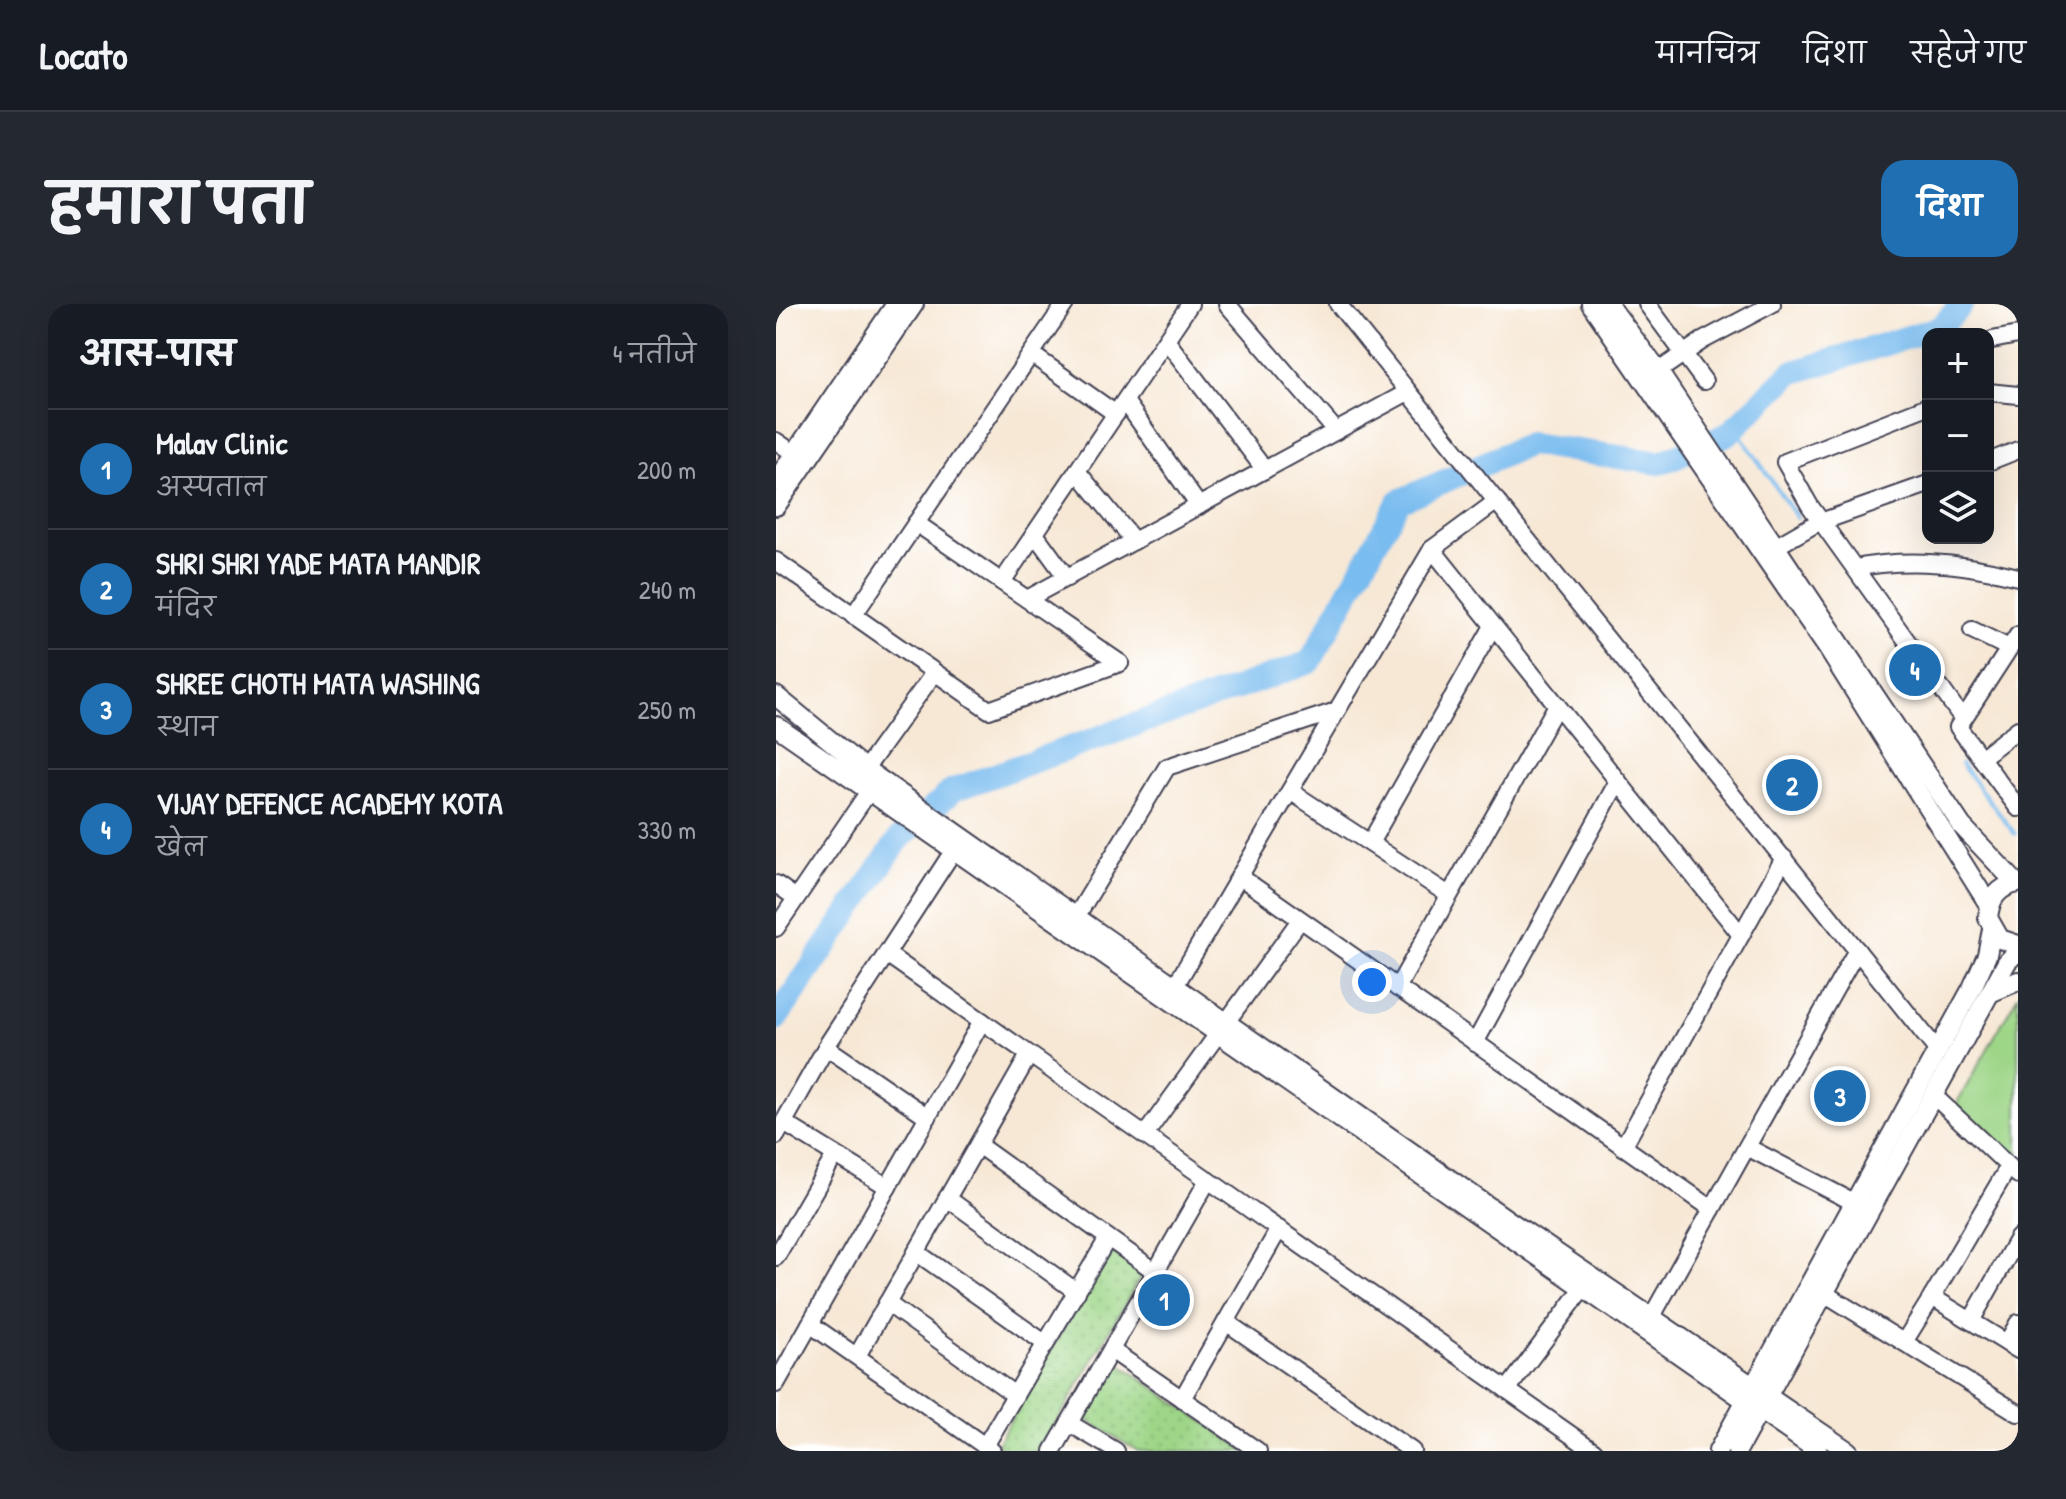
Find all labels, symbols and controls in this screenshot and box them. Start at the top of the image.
text: Locato [40,29,127,81]
text: मानचित्र [1656,34,1759,72]
text: दिशा [1803,34,1866,72]
text: सहेजे गए [1910,34,2026,72]
button: दिशा [1881,160,2018,257]
text: हमारा पता [48,165,310,240]
map controls [1922,328,1994,544]
button: + [1922,328,1994,400]
text: आस-पास [80,330,235,376]
text: 4 नतीजे [613,336,696,371]
button: − [1922,400,1994,472]
text: Malav Clinic [156,423,287,463]
text: 1 [101,452,111,487]
text: 200 m [637,452,696,487]
text: अस्पताल [156,469,266,504]
button: layers [1922,472,1994,544]
text: SHRI SHRI YADE MATA MANDIR [156,543,481,583]
text: 2 [100,572,112,607]
text: 240 m [639,572,696,607]
text: मंदिर [156,589,216,624]
pin: 4 [1889,640,1941,700]
text: SHREE CHOTH MATA WASHING [156,663,479,703]
text: 3 [100,692,112,727]
text: 250 m [638,692,696,727]
text: स्थान [156,709,218,744]
pin: 2 [1766,755,1818,815]
text: VIJAY DEFENCE ACADEMY KOTA [156,783,503,823]
text: 4 [101,812,111,847]
text: 330 m [637,812,696,847]
text: खेल [156,829,206,864]
your location [1352,962,1392,1002]
pin: 3 [1814,1066,1866,1126]
pin: 1 [1138,1270,1190,1330]

